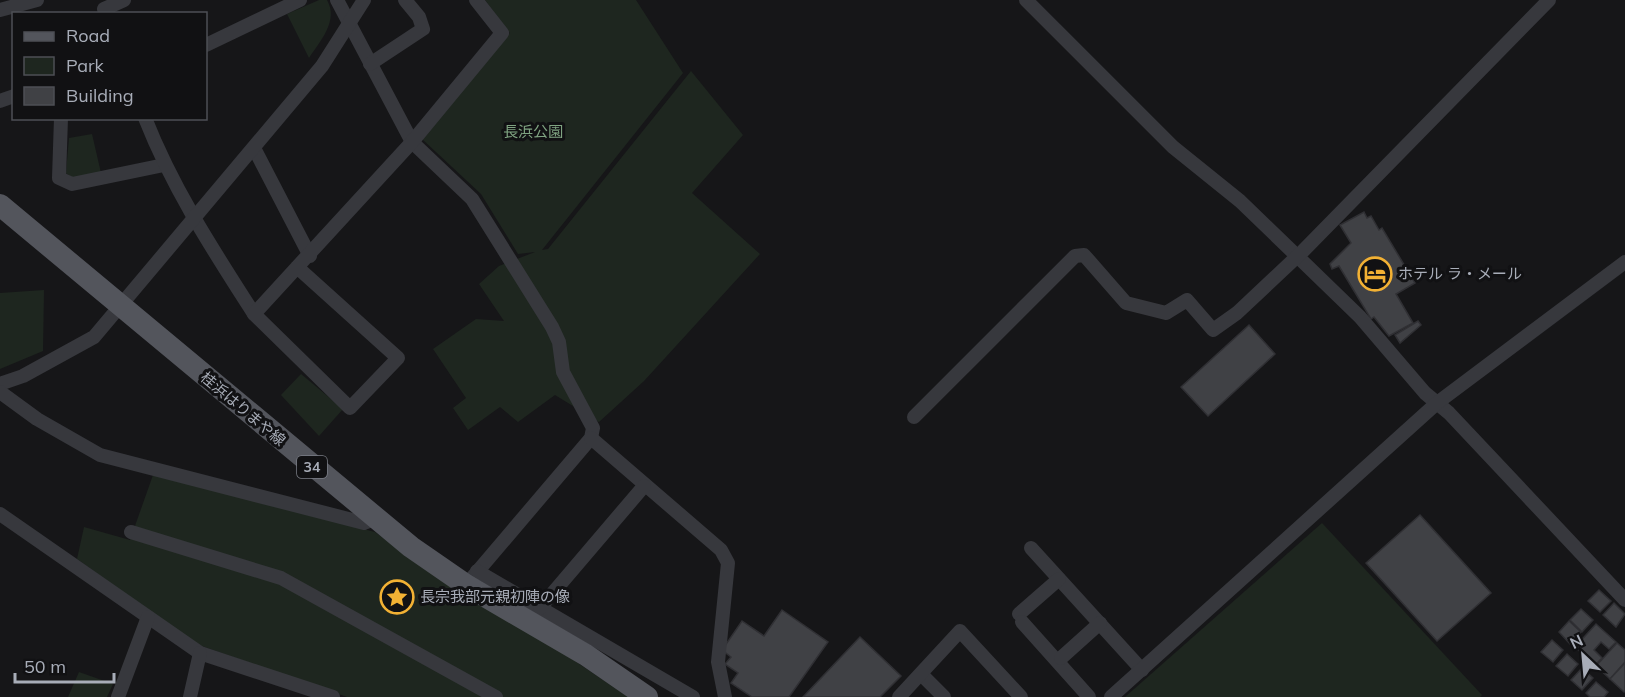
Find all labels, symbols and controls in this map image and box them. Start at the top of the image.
legend [12,12,207,120]
text: Road [66,24,110,47]
text: Park [66,54,105,77]
text: Building [66,84,134,107]
park label: 長浜公園 [503,122,563,141]
hotel icon: ホテル ラ・メール [1357,256,1393,292]
place label: ホテル ラ・メール [1398,264,1522,283]
street label: 桂浜はりまや線 [197,368,290,450]
road number: 34 [297,456,327,478]
place icon: 長宗我部元親初陣の像 [379,579,415,615]
place label: 長宗我部元親初陣の像 [420,587,570,606]
north arrow [1553,625,1613,685]
text: N [1567,630,1586,653]
scale bar [15,646,114,684]
text: 50 m [24,655,66,678]

